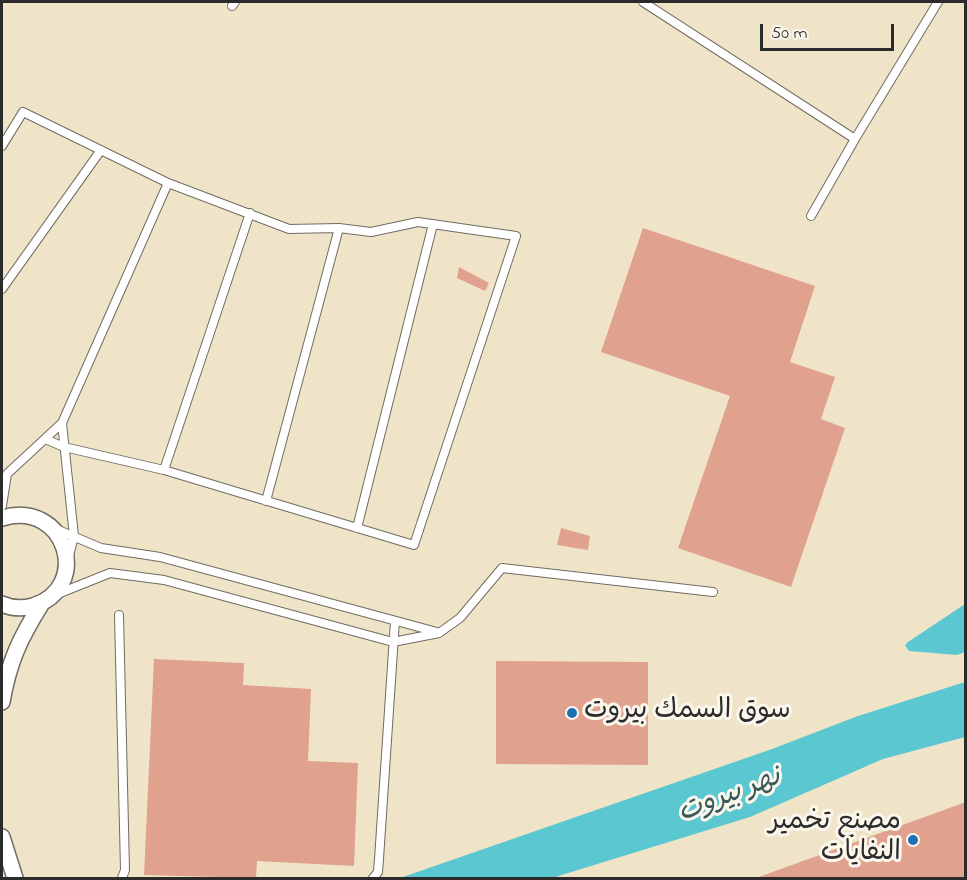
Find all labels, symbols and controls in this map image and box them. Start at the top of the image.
scale bar [763,12,896,50]
text: 50 m [771,21,808,47]
place label: سوق السمك بيروت [584,697,791,729]
marker: سوق السمك بيروت [565,706,579,720]
water label: نهر بيروت [674,762,786,832]
place label: مصنع تخمير النفايات [769,808,901,871]
marker: مصنع تخمير النفايات [906,833,920,847]

